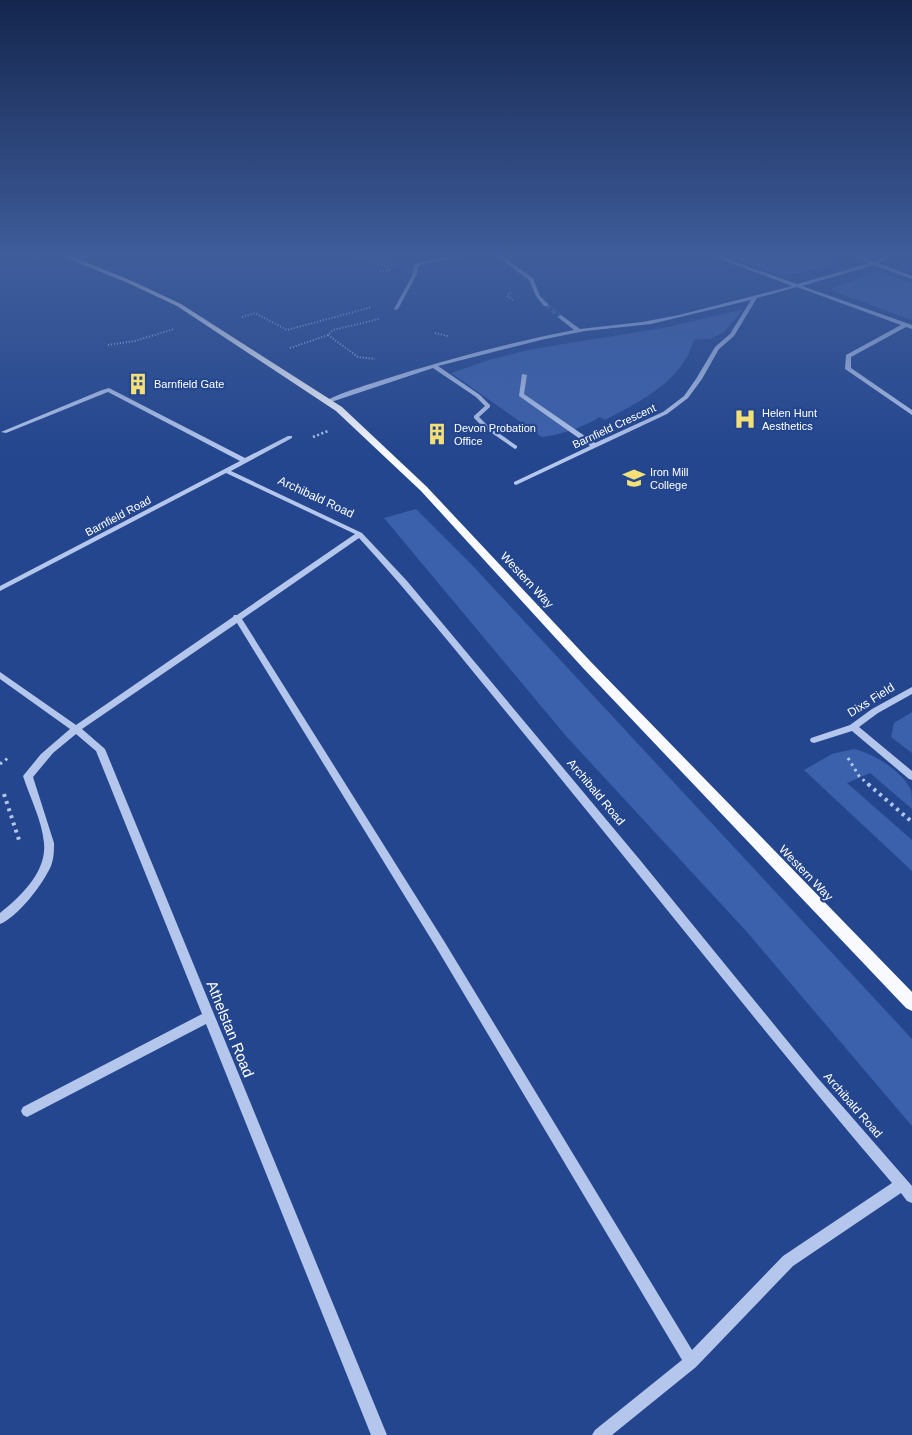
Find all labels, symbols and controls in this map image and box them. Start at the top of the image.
building icon: Barnfield Gate [125,371,151,397]
place label: Barnfield Gate [154,378,224,390]
street label: Barnfield Crescent [570,401,658,451]
hospital icon: Helen Hunt Aesthetics [732,406,758,432]
place label: Helen Hunt Aesthetics [762,407,817,432]
building icon: Devon Probation Office [424,421,450,447]
place label: Devon Probation Office [454,422,536,447]
school or university icon: Iron Mill College [621,465,647,491]
place label: Iron Mill College [650,466,689,491]
street label: Archibald Road [276,473,356,521]
street label: Barnfield Road [83,494,153,538]
street label: Western Way [498,549,556,611]
street label: Dixs Field [845,680,897,720]
street label: Archibald Road [564,756,628,828]
street label: Western Way [776,842,836,904]
street label: Athelstan Road [203,978,258,1080]
street label: Archibald Road [821,1069,885,1141]

